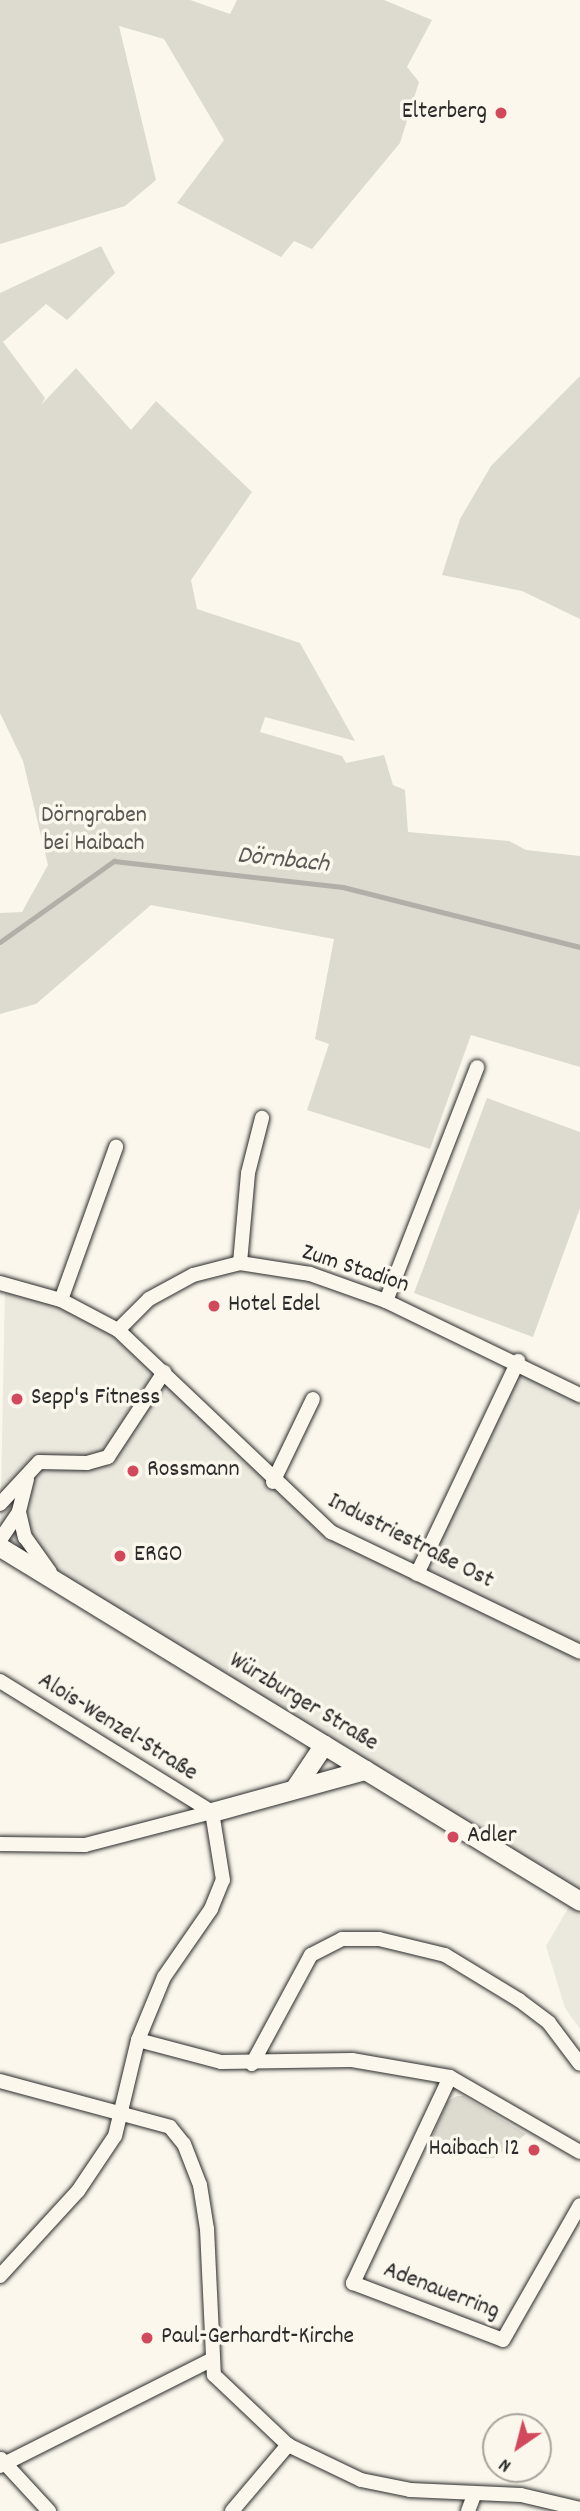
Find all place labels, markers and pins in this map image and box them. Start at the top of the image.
place label: Elterberg [402,99,487,127]
marker: Elterberg [493,105,509,121]
place label: Hotel Edel [228,1292,320,1320]
marker: Hotel Edel [206,1298,222,1314]
place label: Sepp's Fitness [31,1385,160,1413]
marker: Sepp's Fitness [9,1391,25,1407]
place label: Rossmann [147,1457,239,1485]
marker: Rossmann [125,1463,141,1479]
place label: ERGO [134,1542,182,1570]
marker: ERGO [112,1548,128,1564]
place label: Adler [467,1823,517,1851]
marker: Adler [445,1829,461,1845]
place label: Haibach 12 [429,2136,520,2164]
marker: Haibach 12 [526,2142,542,2158]
place label: Paul-Gerhardt-Kirche [161,2324,354,2352]
marker: Paul-Gerhardt-Kirche [139,2330,155,2346]

